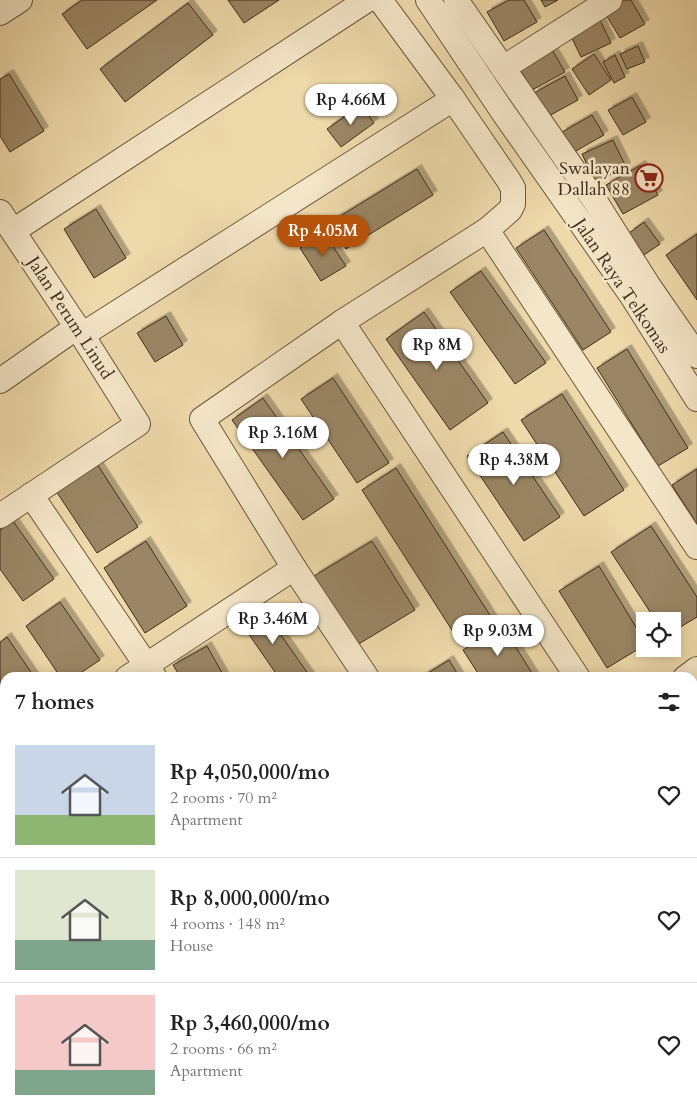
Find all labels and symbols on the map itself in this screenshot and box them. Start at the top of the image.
pin: Rp 4.66M [299,84,403,126]
place label: Swalayan Dallah 88 [558,156,631,202]
supermarket icon: Swalayan Dallah 88 [634,163,664,193]
street label: Jalan Raya Telkomas [566,211,677,358]
pin: Rp 4.05M [271,214,375,257]
street label: Jalan Perum Linud [19,249,119,385]
pin: Rp 8M [402,328,472,371]
pin: Rp 3.16M [231,416,335,459]
pin: Rp 4.38M [462,444,566,486]
pin: Rp 3.46M [221,602,325,645]
pin: Rp 9.03M [446,614,550,657]

